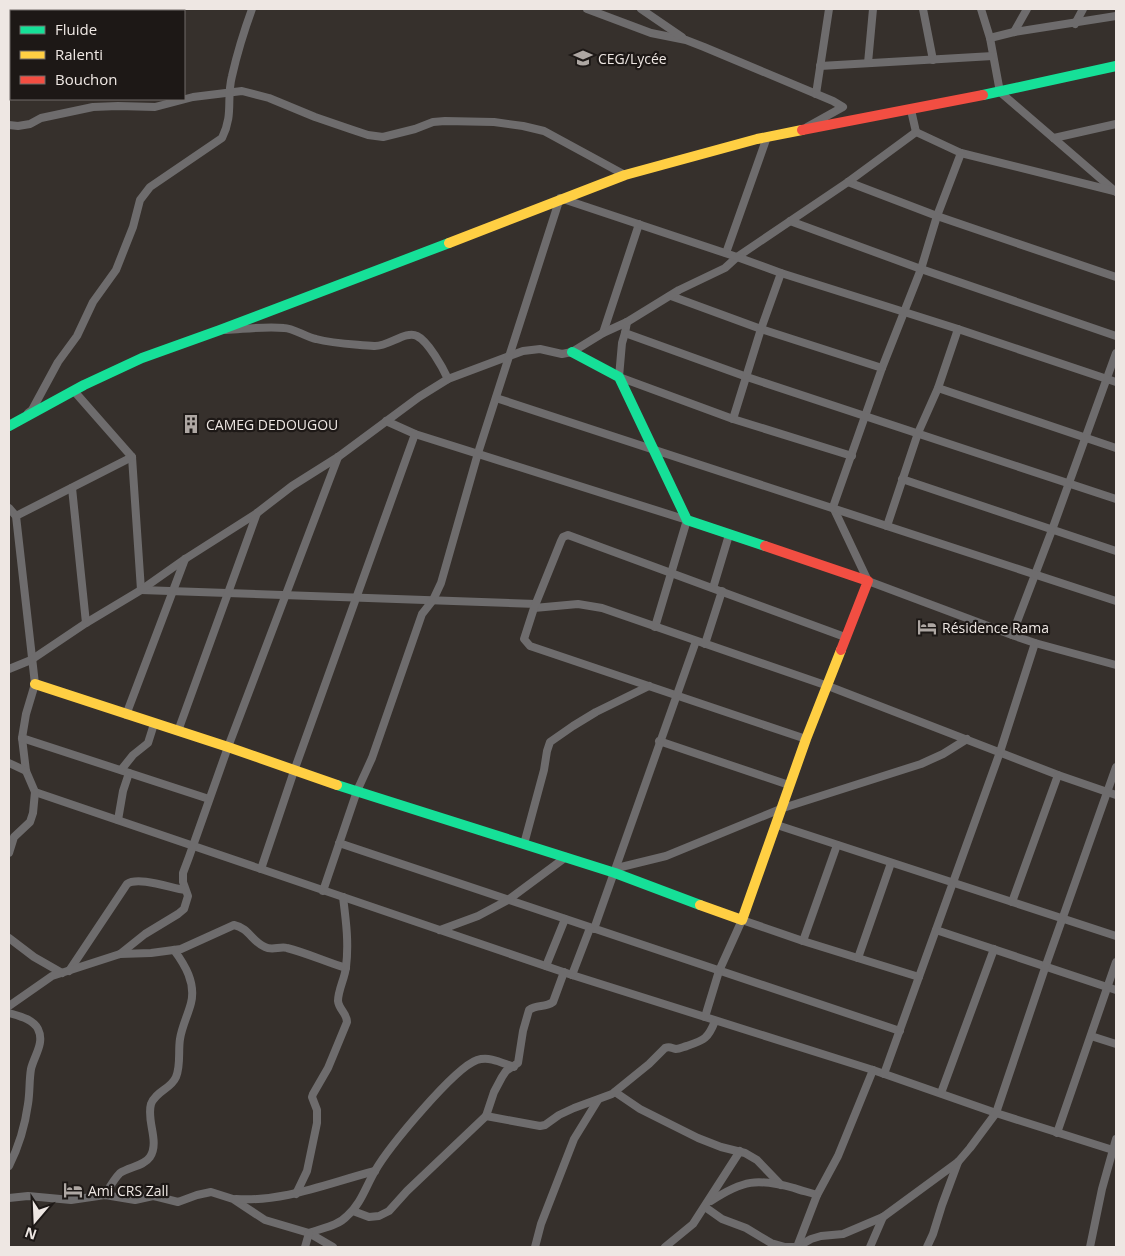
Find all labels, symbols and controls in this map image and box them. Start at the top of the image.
legend [10,10,185,100]
text: Fluide [55,19,97,39]
text: Ralenti [55,44,103,64]
school or university icon: CEG/Lycée [572,47,594,69]
place label: CEG/Lycée [598,49,667,68]
text: Bouchon [55,69,118,89]
building icon: CAMEG DEDOUGOU [180,413,202,435]
place label: CAMEG DEDOUGOU [206,415,338,434]
hotel icon: Résidence Rama [916,616,938,638]
place label: Résidence Rama [942,618,1049,637]
hotel icon: Ami CRS Zall [62,1179,84,1201]
place label: Ami CRS Zall [88,1181,169,1200]
north arrow [10,1196,60,1246]
text: N [22,1223,39,1245]

